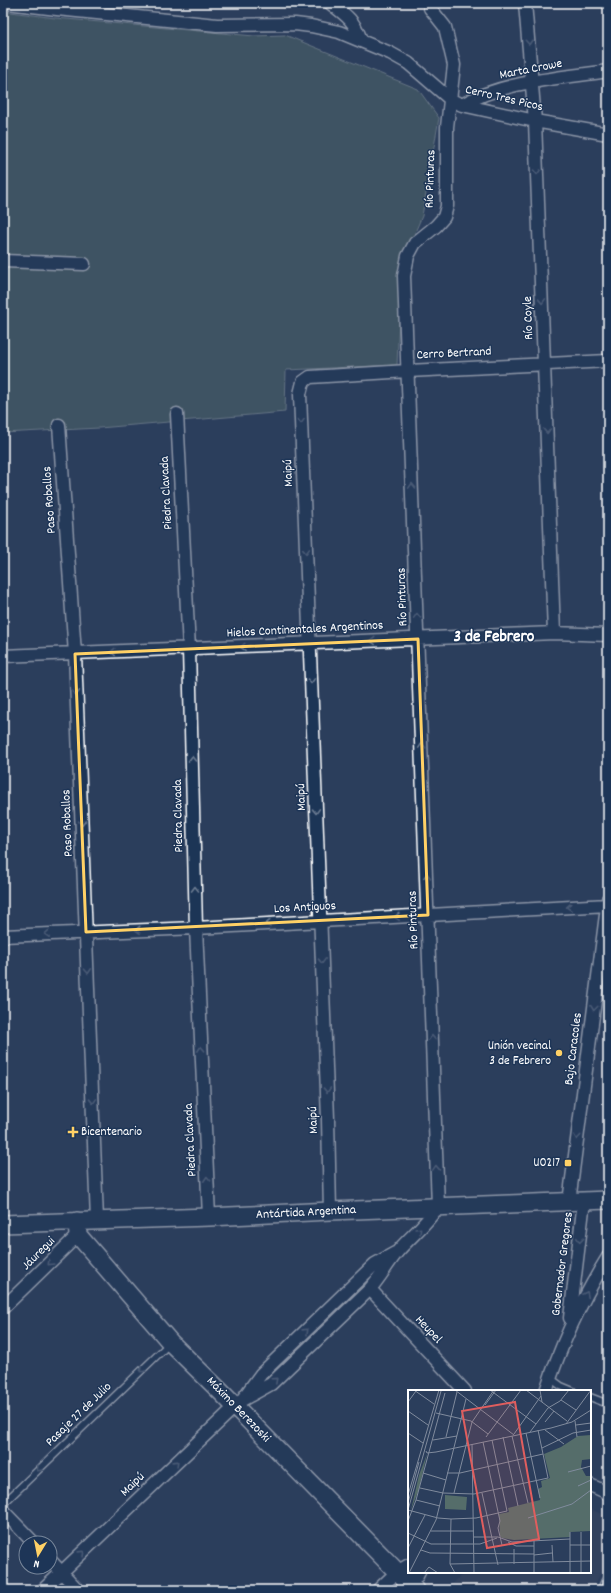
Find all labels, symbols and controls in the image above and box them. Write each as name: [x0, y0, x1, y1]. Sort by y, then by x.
one-way arrow: [524, 39, 533, 45]
street label: Marta Crowe: [498, 55, 564, 85]
street label: Cerro Tres Picos: [463, 81, 545, 117]
street label: Río Pinturas: [420, 149, 442, 209]
one-way arrow: [532, 169, 541, 175]
street label: Río Coyle: [519, 296, 539, 340]
one-way arrow: [538, 298, 546, 304]
street label: Cerro Bertrand: [416, 343, 492, 365]
one-way arrow: [297, 418, 305, 424]
one-way arrow: [543, 428, 551, 434]
street label: Piedra Clavada: [156, 455, 178, 530]
street label: Maipú: [279, 459, 299, 487]
street label: Paso Roballos: [38, 466, 62, 534]
one-way arrow: [408, 483, 417, 489]
one-way arrow: [302, 548, 310, 554]
street label: Río Pinturas: [392, 567, 414, 627]
one-way arrow: [413, 613, 421, 619]
street label: Hielos Continentales Argentinos: [226, 616, 384, 644]
district label: 3 de Febrero: [454, 626, 535, 650]
one-way arrow: [370, 636, 376, 645]
one-way arrow: [240, 642, 246, 651]
one-way arrow: [110, 648, 116, 656]
one-way arrow: [307, 678, 315, 684]
one-way arrow: [72, 690, 80, 696]
one-way arrow: [418, 743, 426, 749]
one-way arrow: [188, 756, 196, 762]
street label: Piedra Clavada: [169, 778, 189, 853]
street label: Maipú: [292, 783, 312, 811]
street label: Paso Roballos: [57, 789, 79, 857]
one-way arrow: [312, 808, 320, 814]
one-way arrow: [77, 820, 86, 826]
one-way arrow: [422, 873, 431, 879]
one-way arrow: [191, 886, 199, 892]
street label: Río Pinturas: [403, 890, 425, 950]
street label: Los Antiguos: [273, 897, 337, 919]
one-way arrow: [566, 903, 572, 912]
one-way arrow: [394, 912, 400, 921]
one-way arrow: [265, 920, 271, 929]
one-way arrow: [135, 926, 141, 934]
one-way arrow: [44, 929, 50, 938]
one-way arrow: [318, 958, 326, 964]
one-way arrow: [84, 968, 92, 974]
one-way arrow: [590, 1005, 599, 1011]
street label: Bajo Caracoles: [560, 1012, 588, 1086]
one-way arrow: [428, 1035, 436, 1041]
place label: Unión vecinal 3 de Febrero: [488, 1037, 551, 1071]
one-way arrow: [197, 1046, 206, 1052]
marker: Unión vecinal 3 de Febrero: [554, 1048, 564, 1058]
one-way arrow: [323, 1087, 331, 1093]
one-way arrow: [89, 1098, 97, 1104]
street label: Piedra Clavada: [180, 1102, 202, 1177]
street label: Maipú: [304, 1106, 324, 1134]
place label: Bicentenario: [81, 1123, 142, 1142]
marker: Bicentenario: [68, 1127, 78, 1137]
one-way arrow: [573, 1133, 582, 1140]
place label: U0217: [533, 1154, 560, 1173]
marker: U0217: [563, 1158, 573, 1168]
one-way arrow: [432, 1165, 441, 1171]
one-way arrow: [203, 1176, 211, 1182]
street label: Antártida Argentina: [255, 1201, 357, 1225]
street label: Gobernador Gregores: [547, 1211, 579, 1317]
one-way arrow: [414, 1227, 422, 1235]
street label: Jáuregui: [18, 1232, 61, 1275]
one-way arrow: [576, 1237, 585, 1243]
one-way arrow: [47, 1258, 55, 1266]
one-way arrow: [581, 1291, 589, 1299]
street label: Heupel: [410, 1312, 446, 1348]
one-way arrow: [301, 1328, 309, 1336]
one-way arrow: [140, 1365, 147, 1372]
street label: Máximo Berezoski: [202, 1373, 275, 1448]
one-way arrow: [270, 1377, 278, 1385]
street label: Pasaje 27 de Julio: [42, 1378, 117, 1452]
inset map: [408, 1390, 591, 1573]
one-way arrow: [171, 1461, 179, 1468]
one-way arrow: [36, 1465, 44, 1472]
street label: Maipú: [116, 1469, 150, 1501]
north arrow: [18, 1535, 58, 1575]
one-way arrow: [77, 1551, 85, 1558]
text: N: [32, 1554, 41, 1571]

